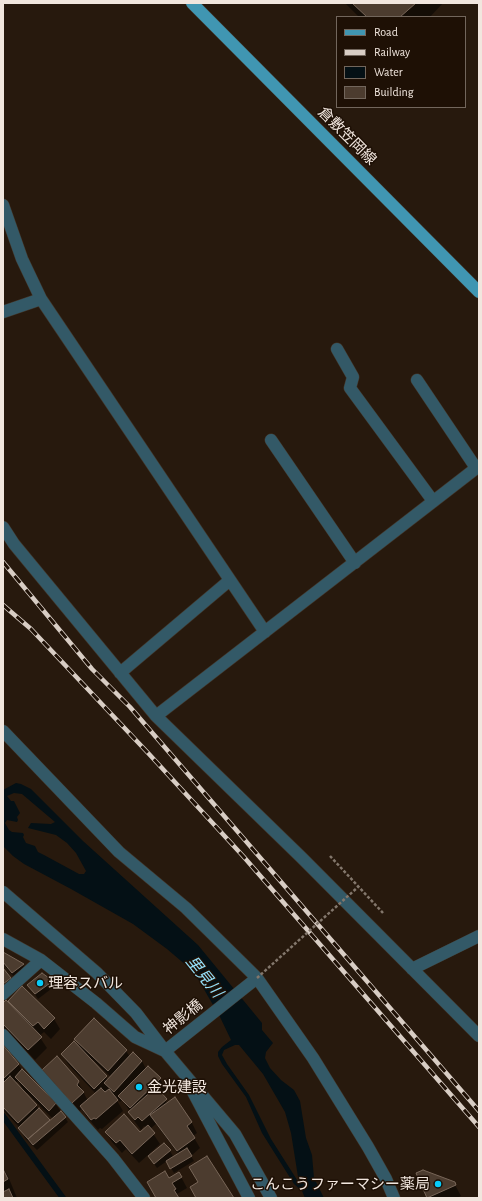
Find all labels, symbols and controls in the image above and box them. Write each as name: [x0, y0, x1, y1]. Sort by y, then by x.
legend: [336, 16, 466, 108]
text: Road: [374, 26, 398, 38]
text: Railway: [374, 46, 410, 58]
text: Water: [374, 66, 403, 78]
text: Building: [374, 86, 414, 98]
street label: 倉敷笠岡線: [314, 103, 380, 169]
water label: 里見川: [181, 952, 227, 1002]
place label: 理容スバル: [48, 974, 123, 992]
marker: 理容スバル: [35, 978, 45, 988]
street label: 神影橋: [160, 996, 206, 1038]
place label: 金光建設: [147, 1078, 207, 1096]
marker: 金光建設: [134, 1082, 144, 1092]
place label: こんこうファーマシー薬局: [250, 1175, 430, 1193]
marker: こんこうファーマシー薬局: [433, 1179, 443, 1189]

